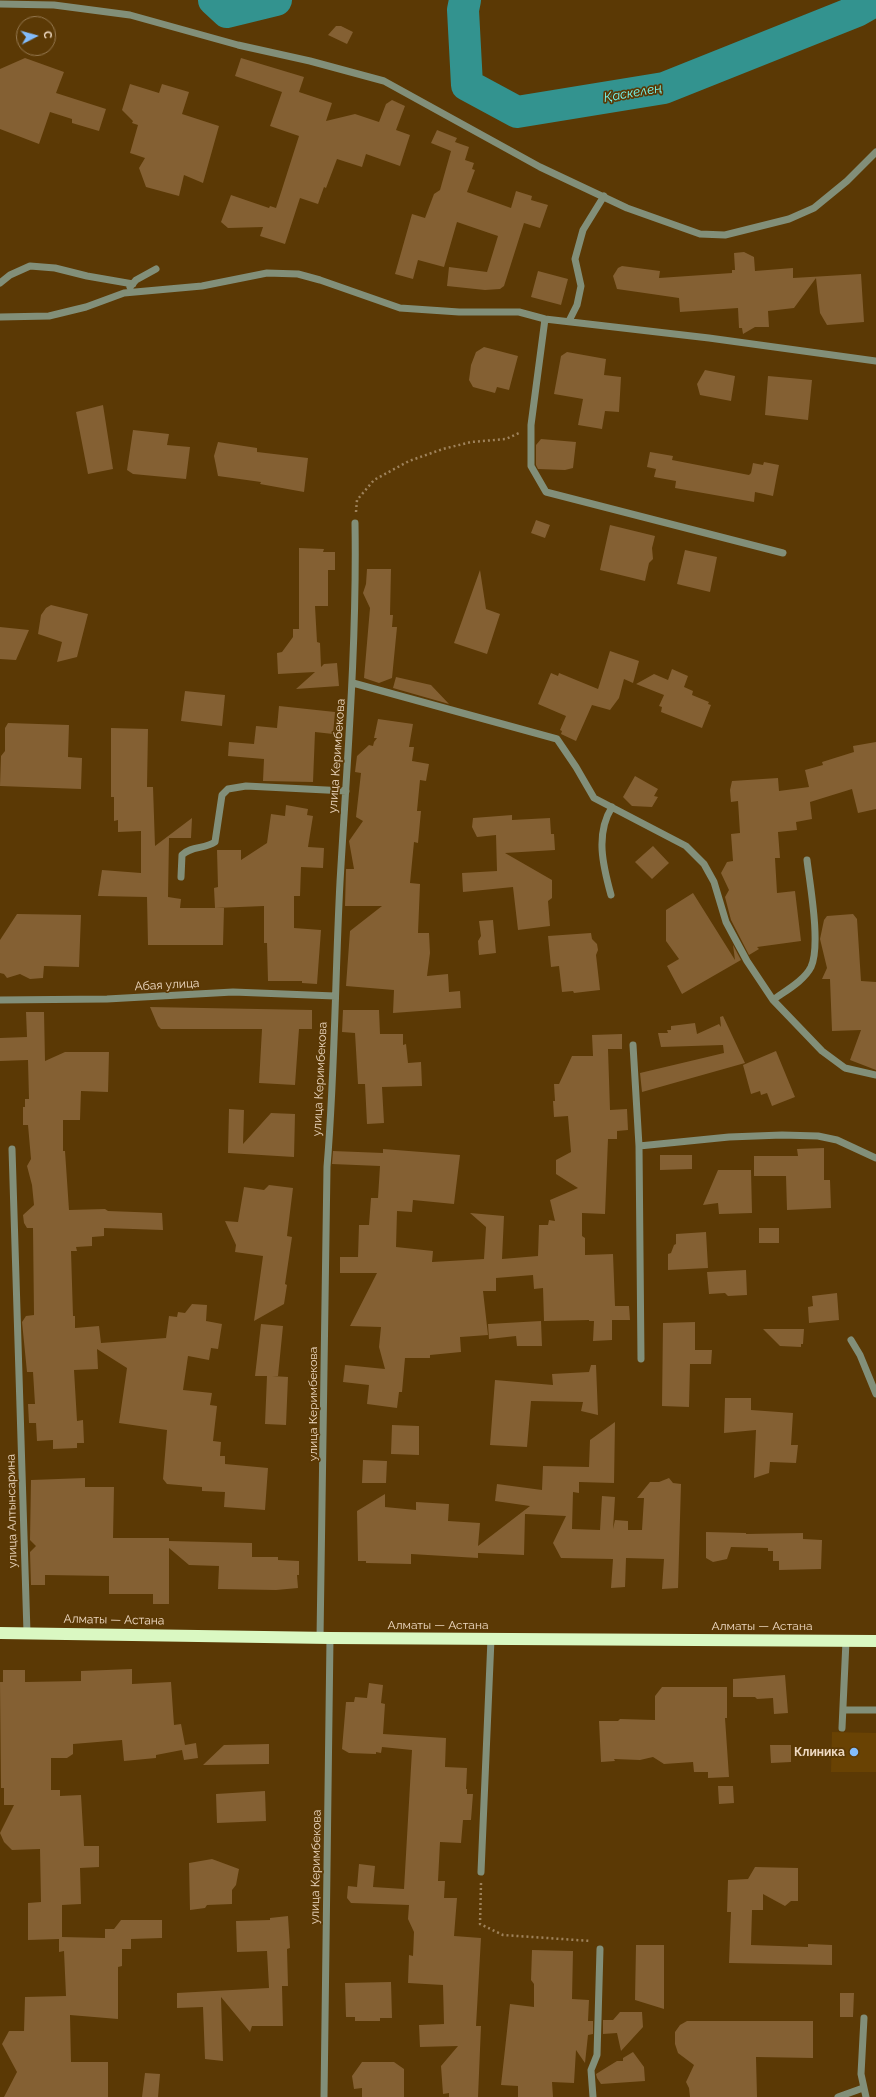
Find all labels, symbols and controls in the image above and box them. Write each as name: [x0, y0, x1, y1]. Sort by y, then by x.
north arrow: [16, 16, 56, 56]
text: С: [41, 30, 54, 39]
water label: Қаскелең: [603, 80, 663, 106]
street label: улица Керимбекова: [326, 698, 348, 814]
street label: Абая улица: [134, 976, 200, 994]
street label: улица Керимбекова: [310, 1021, 330, 1137]
street label: улица Керимбекова: [306, 1347, 320, 1461]
street label: улица Алтынсарина: [4, 1454, 20, 1568]
street label: Алматы — Астана: [63, 1612, 165, 1628]
street label: Алматы — Астана: [388, 1618, 488, 1632]
street label: Алматы — Астана: [712, 1619, 812, 1633]
place label: Клиника: [794, 1745, 845, 1759]
marker: Клиника: [848, 1746, 860, 1758]
street label: улица Керимбекова: [308, 1810, 324, 1924]

